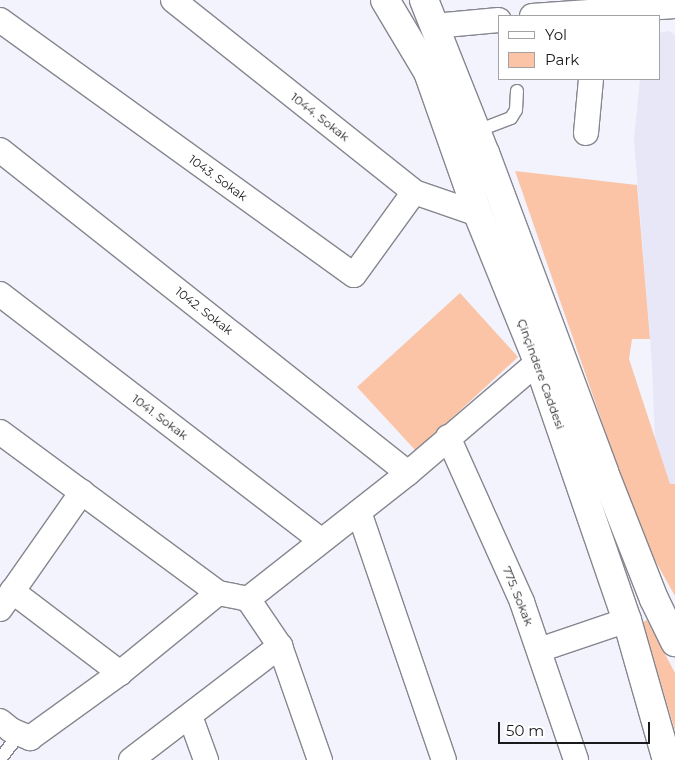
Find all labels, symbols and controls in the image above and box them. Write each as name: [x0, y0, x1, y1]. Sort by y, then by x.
legend: [498, 15, 660, 80]
text: Yol: [545, 25, 567, 44]
text: Park: [545, 50, 579, 69]
street label: 1044. Sokak: [288, 90, 352, 144]
street label: 1043. Sokak: [186, 152, 250, 204]
street label: 1042. Sokak: [172, 284, 236, 338]
street label: Çinçindere Caddesi: [514, 317, 568, 431]
street label: 1041. Sokak: [129, 391, 191, 443]
street label: 775. Sokak: [500, 564, 536, 628]
scale bar: [500, 712, 652, 744]
text: 50 m: [506, 721, 544, 740]

